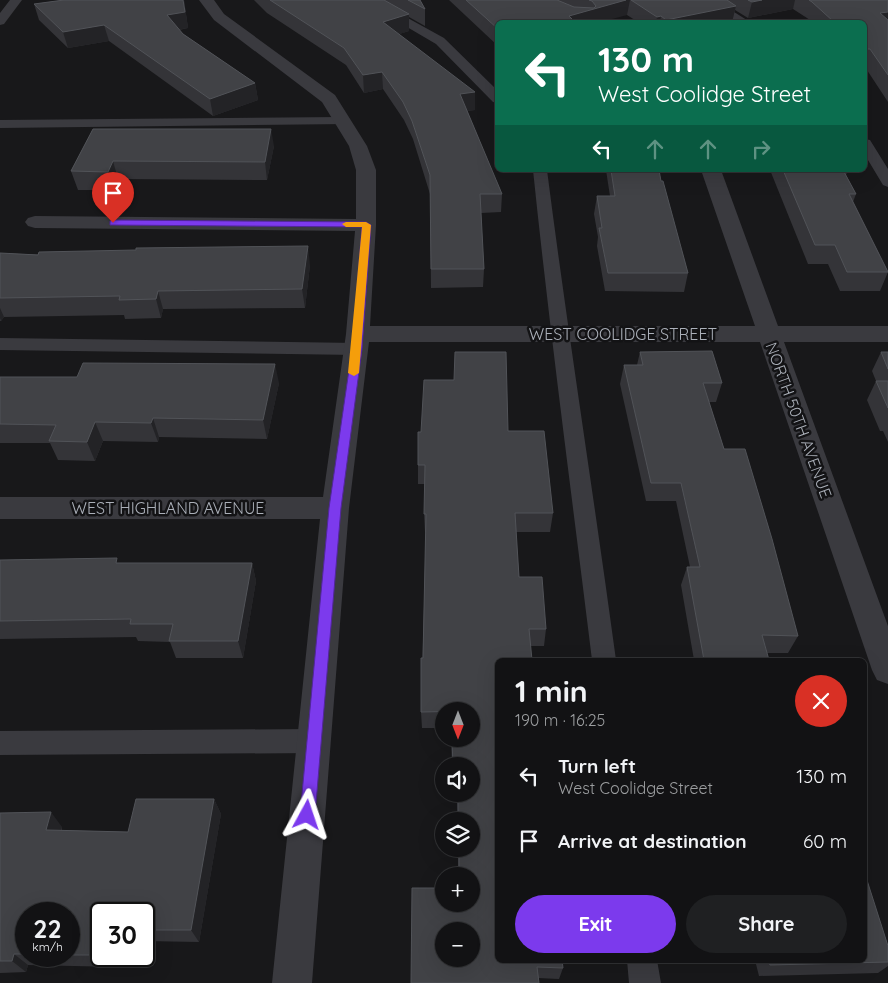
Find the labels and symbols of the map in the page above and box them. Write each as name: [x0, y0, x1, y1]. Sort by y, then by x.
pin: [92, 172, 134, 223]
street label: WEST COOLIDGE STREET: [529, 324, 718, 344]
street label: NORTH 50TH AVENUE: [762, 339, 836, 501]
street label: WEST HIGHLAND AVENUE: [72, 498, 264, 518]
north arrow: [435, 702, 480, 748]
position arrow: [280, 788, 332, 840]
speed limit sign: 30: [90, 902, 155, 967]

